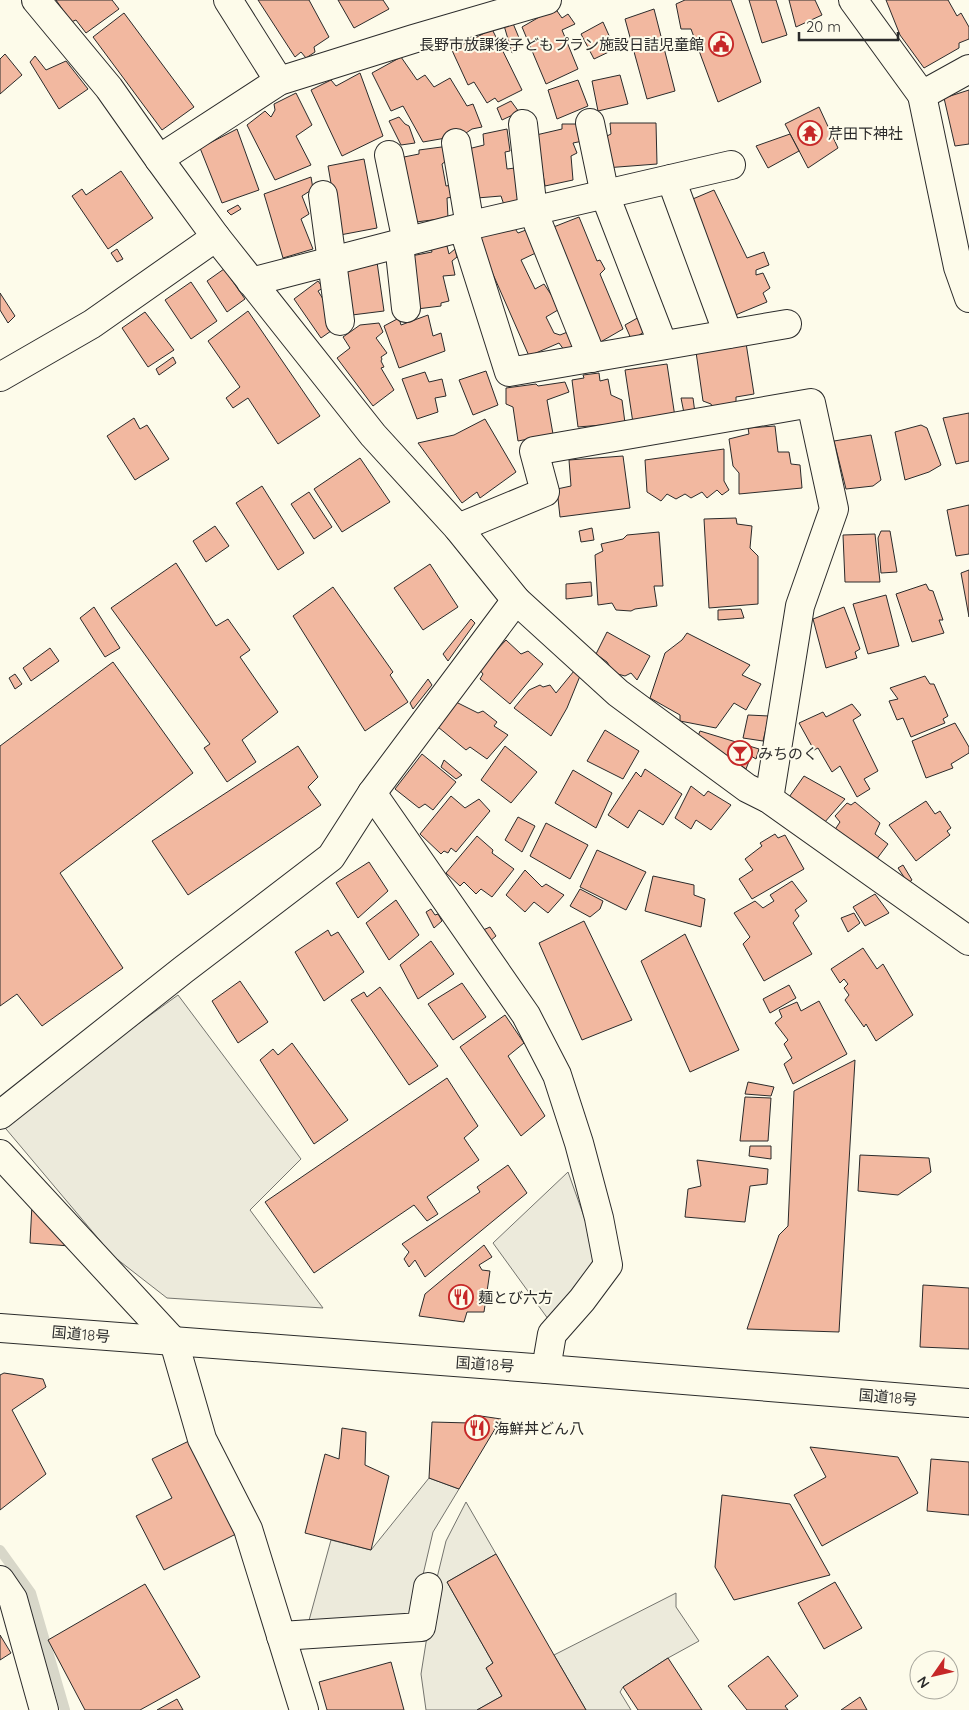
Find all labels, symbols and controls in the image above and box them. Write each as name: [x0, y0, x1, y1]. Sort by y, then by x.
scale bar: [799, 10, 898, 42]
text: 20 m: [806, 17, 841, 36]
public building icon: 長野市放課後子どもプラン施設日詰児童館: [708, 31, 734, 57]
place label: 長野市放課後子どもプラン施設日詰児童館: [419, 35, 704, 54]
temple icon: 芹田下神社: [797, 120, 823, 146]
place label: 芹田下神社: [828, 124, 903, 143]
bar icon: みちのく: [727, 740, 753, 766]
place label: みちのく: [758, 744, 818, 763]
restaurant icon: 麺とび六方: [448, 1284, 474, 1310]
place label: 麺とび六方: [478, 1288, 553, 1307]
street label: 国道18号: [51, 1322, 111, 1346]
street label: 国道18号: [455, 1352, 515, 1376]
street label: 国道18号: [858, 1385, 918, 1409]
restaurant icon: 海鮮丼どん八: [464, 1415, 490, 1441]
place label: 海鮮丼どん八: [494, 1419, 584, 1438]
north arrow: [909, 1650, 959, 1700]
text: N: [913, 1673, 934, 1692]

